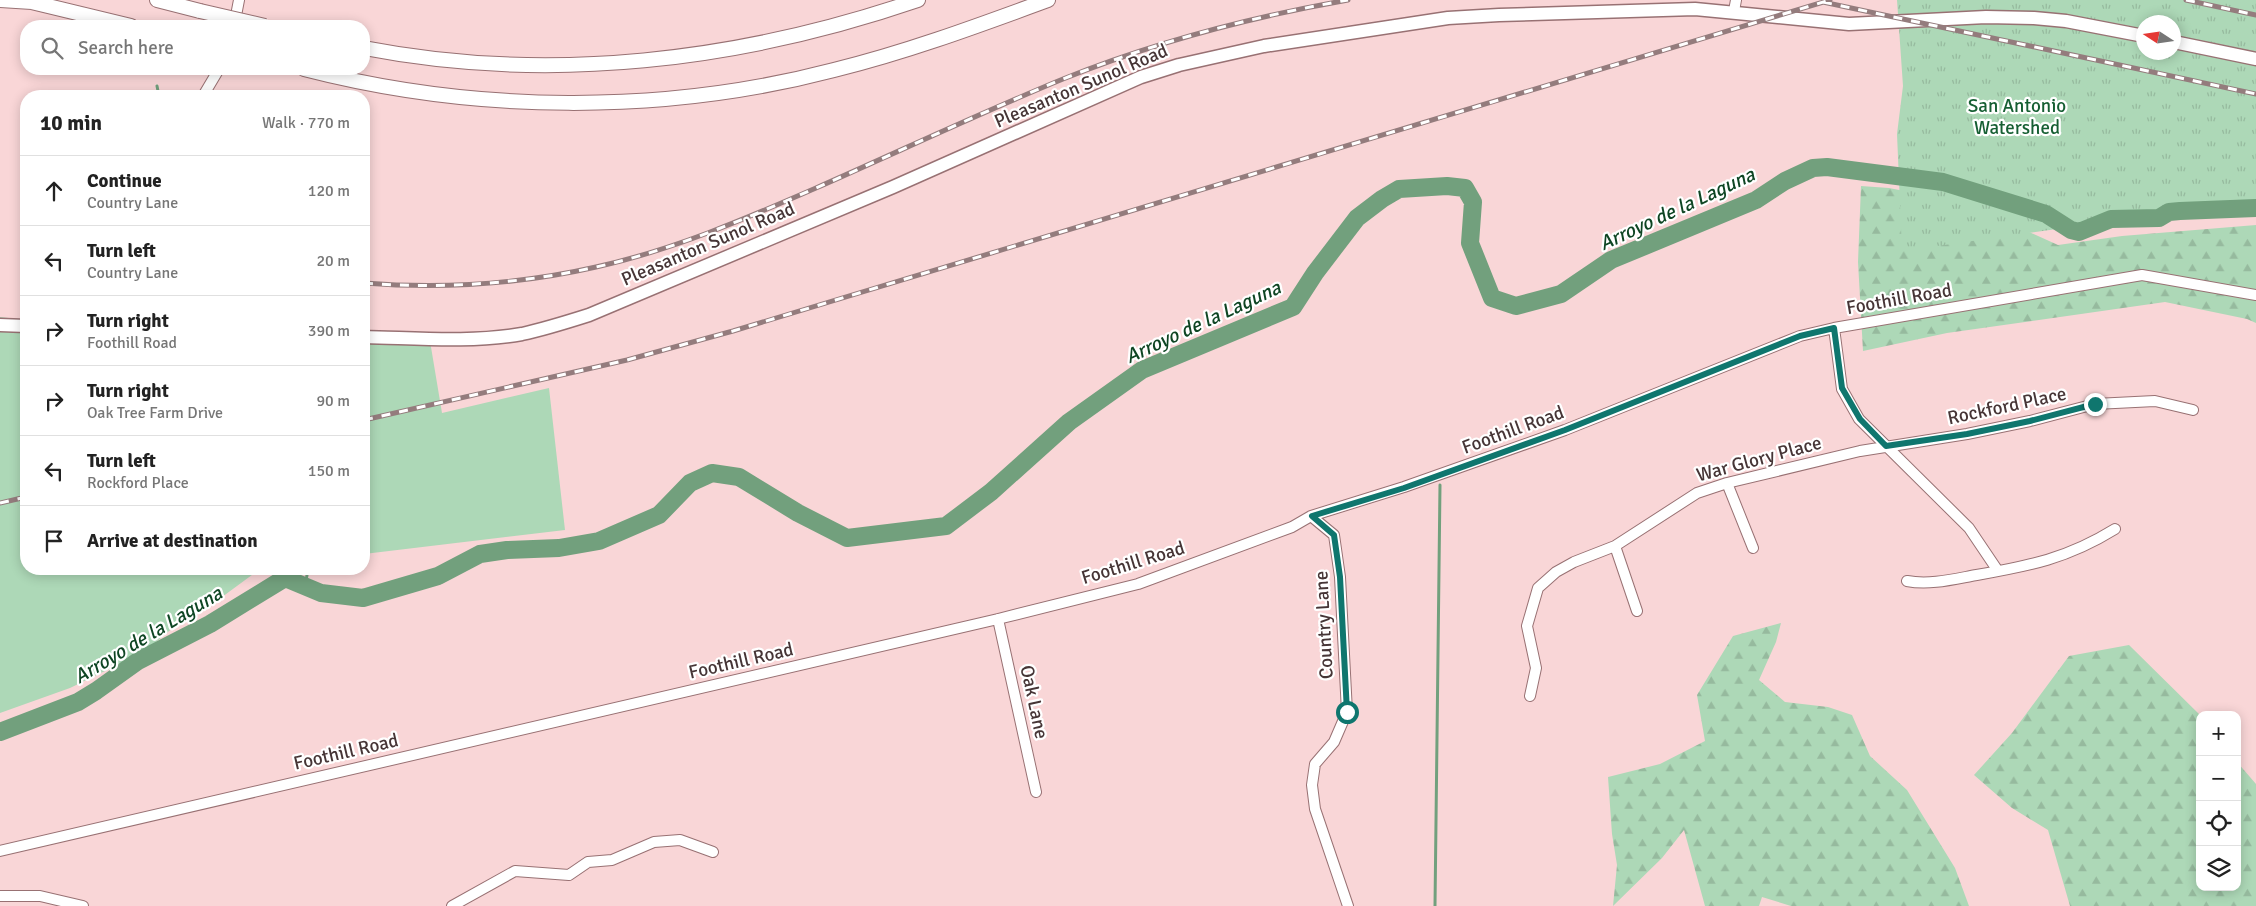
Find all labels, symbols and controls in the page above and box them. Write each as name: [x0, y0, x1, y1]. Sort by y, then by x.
north arrow: [2136, 15, 2181, 60]
search box: [20, 20, 370, 75]
icon: search: [38, 34, 66, 62]
text: Search here: [78, 36, 174, 60]
street label: Pleasanton Sunol Road: [991, 39, 1171, 133]
park label: San Antonio Watershed: [1968, 94, 2066, 140]
text: 10 min: [40, 110, 102, 136]
text: Walk · 770 m: [262, 113, 350, 133]
water label: Arroyo de la Laguna: [1595, 162, 1760, 256]
text: Continue: [87, 169, 162, 193]
icon: ahead: [40, 177, 68, 205]
text: 120 m: [308, 181, 350, 201]
text: Country Lane: [87, 193, 178, 213]
street label: Pleasanton Sunol Road: [618, 197, 798, 291]
text: Turn left: [87, 239, 156, 263]
icon: left: [40, 247, 68, 275]
text: 20 m: [316, 251, 350, 271]
text: Country Lane: [87, 263, 178, 283]
water label: Arroyo de la Laguna: [1121, 275, 1286, 369]
street label: Foothill Road: [1844, 278, 1954, 320]
text: Turn right: [87, 309, 169, 333]
icon: right: [40, 317, 68, 345]
text: 390 m: [308, 321, 350, 341]
text: Foothill Road: [87, 333, 177, 353]
text: Turn right: [87, 379, 169, 403]
street label: Rockford Place: [1945, 382, 2069, 430]
icon: right: [40, 387, 68, 415]
text: 90 m: [316, 391, 350, 411]
route end: [2084, 393, 2107, 416]
street label: Foothill Road: [1459, 400, 1567, 460]
text: Oak Tree Farm Drive: [87, 403, 223, 423]
street label: War Glory Place: [1694, 431, 1824, 487]
text: Turn left: [87, 449, 156, 473]
icon: left: [40, 457, 68, 485]
text: 150 m: [308, 461, 350, 481]
text: Rockford Place: [87, 473, 189, 493]
icon: arrive: [40, 527, 68, 555]
text: Arrive at destination: [87, 529, 258, 553]
street label: Foothill Road: [1078, 536, 1188, 590]
street label: Country Lane: [1309, 570, 1339, 680]
water label: Arroyo de la Laguna: [69, 580, 228, 689]
street label: Foothill Road: [686, 637, 796, 685]
street label: Oak Lane: [1014, 663, 1054, 741]
route start: [1336, 701, 1359, 724]
map controls: [2196, 711, 2241, 891]
button: +: [2196, 711, 2241, 756]
street label: Foothill Road: [291, 728, 401, 776]
button: −: [2196, 756, 2241, 801]
button: locate: [2196, 801, 2241, 846]
button: layers: [2196, 846, 2241, 891]

